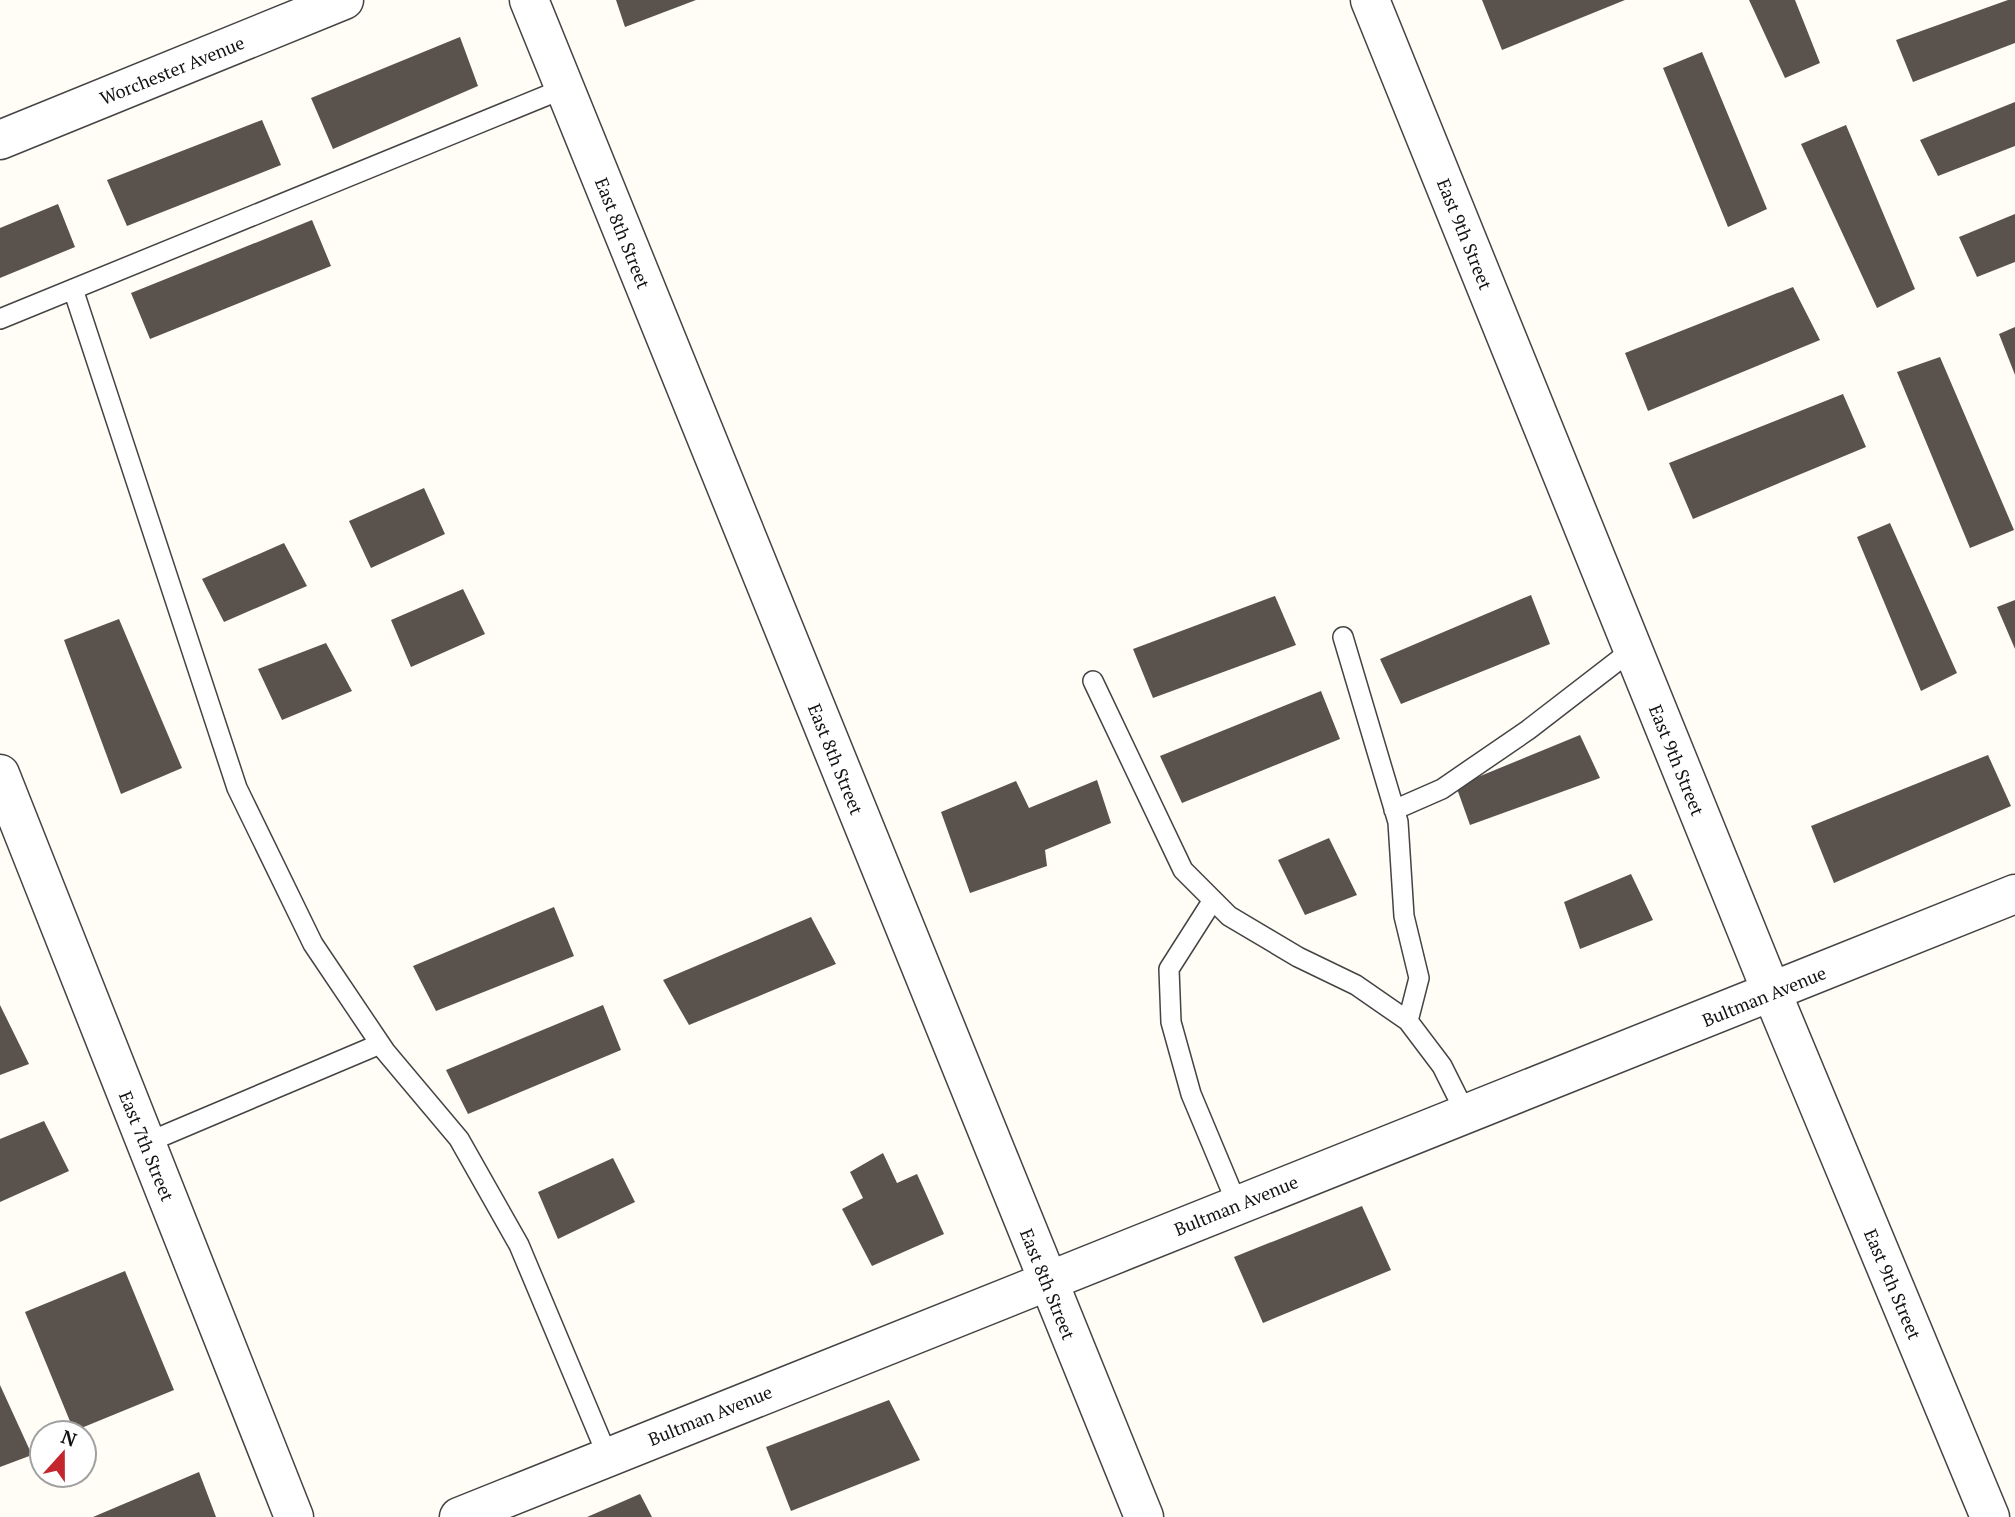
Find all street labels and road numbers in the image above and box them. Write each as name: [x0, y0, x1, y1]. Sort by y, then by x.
street label: Worchester Avenue: [96, 30, 248, 110]
street label: East 8th Street: [590, 174, 656, 292]
street label: East 9th Street: [1432, 175, 1498, 293]
street label: East 8th Street: [803, 700, 869, 818]
street label: East 9th Street: [1644, 701, 1710, 819]
street label: Bultman Avenue: [1698, 960, 1830, 1032]
street label: East 7th Street: [114, 1087, 180, 1205]
street label: Bultman Avenue: [1170, 1169, 1302, 1241]
street label: East 8th Street: [1015, 1225, 1081, 1343]
street label: East 9th Street: [1859, 1225, 1927, 1343]
street label: Bultman Avenue: [644, 1379, 776, 1451]

